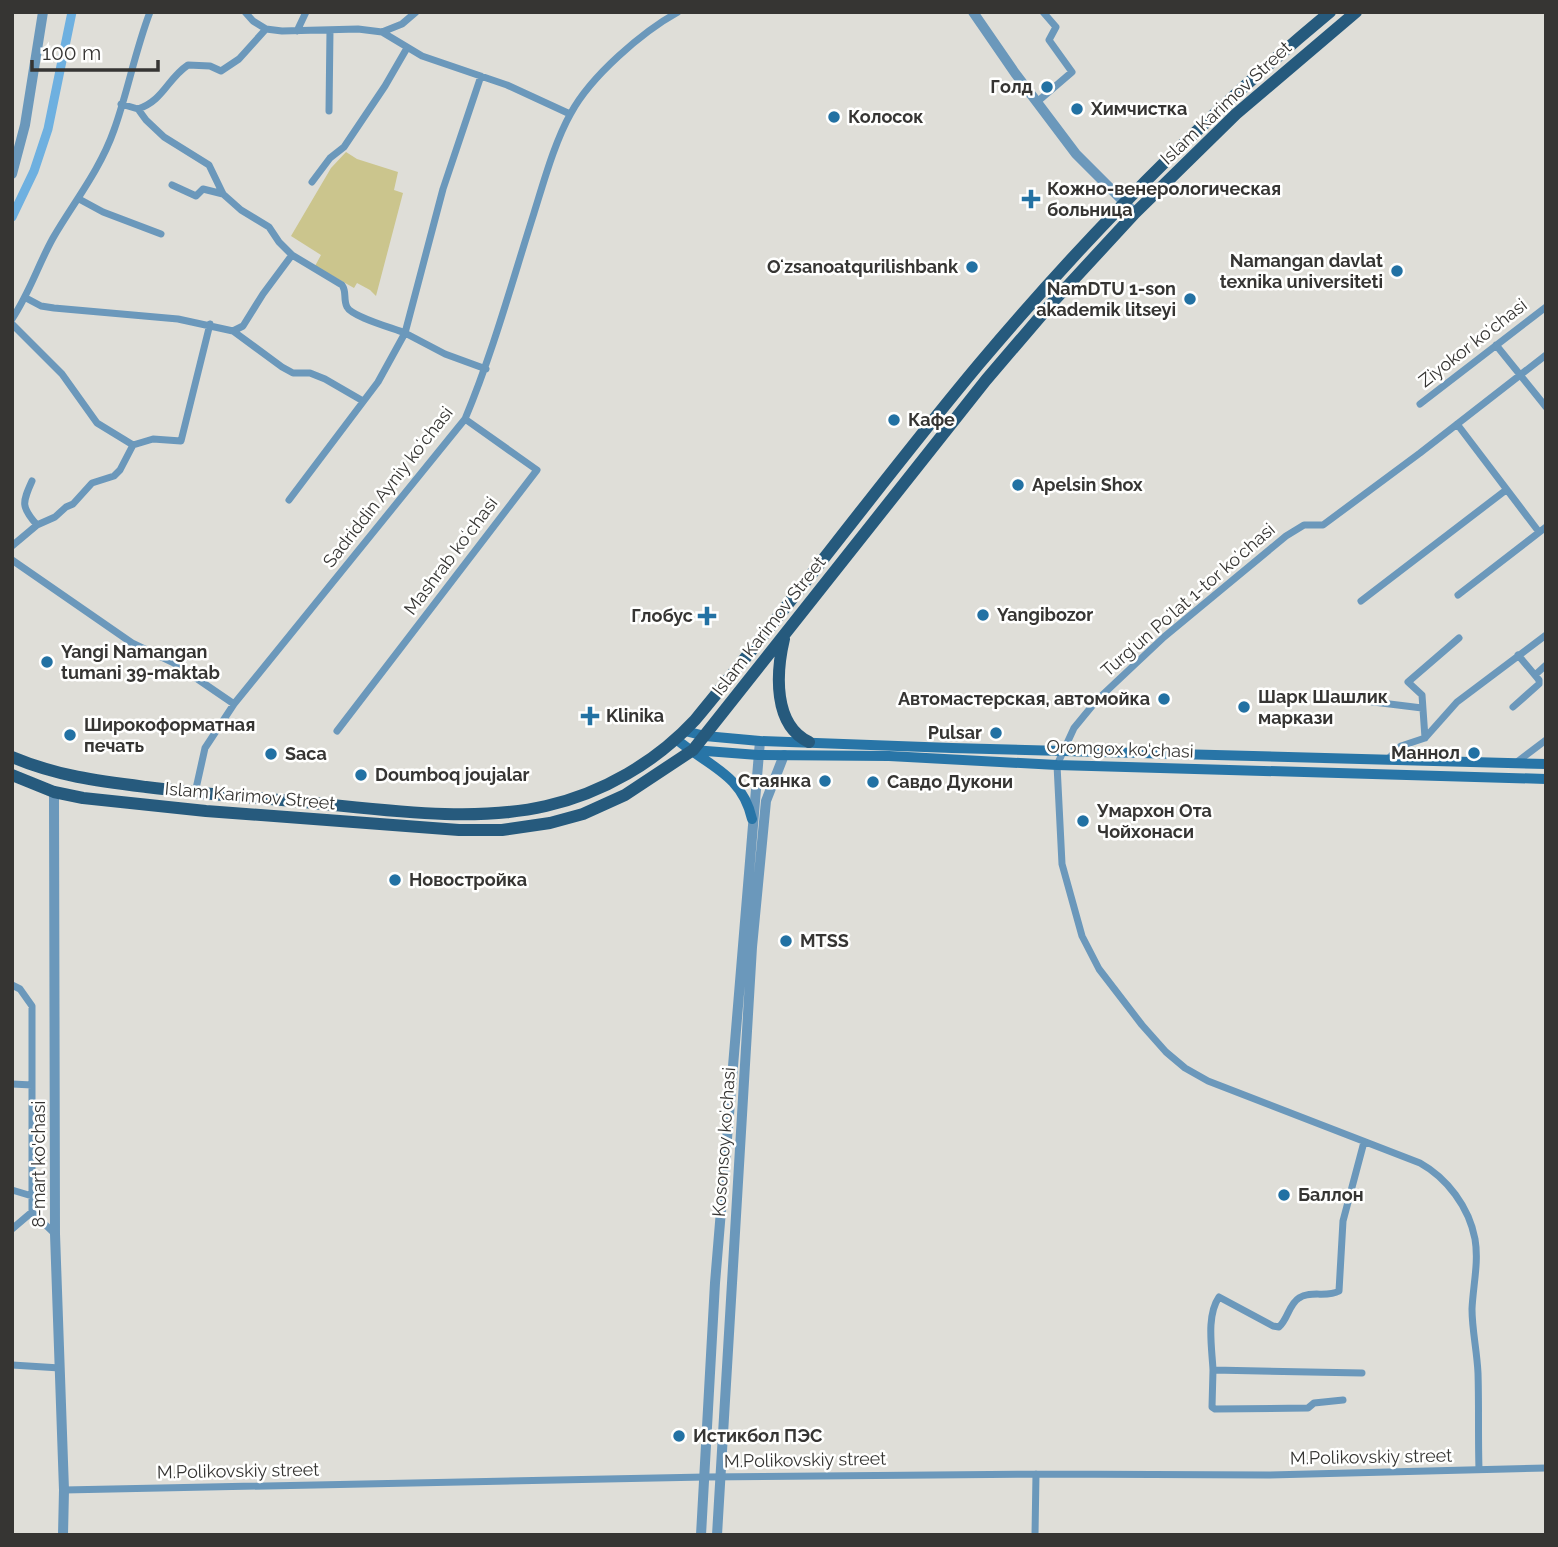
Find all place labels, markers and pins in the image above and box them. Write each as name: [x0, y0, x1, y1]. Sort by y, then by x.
place label: Голд: [990, 76, 1033, 97]
marker: Голд: [1039, 79, 1055, 95]
place label: Химчистка: [1090, 98, 1187, 119]
marker: Химчистка: [1069, 101, 1085, 117]
place label: Колосок: [848, 106, 924, 127]
marker: Колосок: [826, 109, 842, 125]
place label: Кожно-венерологическая больница: [1047, 178, 1281, 220]
marker: Кожно-венерологическая больница: [1021, 189, 1041, 209]
place label: Namangan davlat texnika universiteti: [1220, 250, 1383, 292]
place label: Oʻzsanoatqurilishbank: [767, 256, 959, 277]
marker: Oʻzsanoatqurilishbank: [964, 259, 980, 275]
marker: Namangan davlat texnika universiteti: [1389, 263, 1405, 279]
place label: NamDTU 1-son akademik litseyi: [1036, 278, 1176, 320]
marker: NamDTU 1-son akademik litseyi: [1182, 291, 1198, 307]
place label: Кафе: [908, 409, 955, 430]
marker: Кафе: [886, 412, 902, 428]
place label: Apelsin Shox: [1032, 474, 1143, 495]
marker: Apelsin Shox: [1010, 477, 1026, 493]
place label: Yangibozor: [997, 604, 1093, 625]
place label: Глобус: [631, 605, 693, 626]
marker: Yangibozor: [975, 607, 991, 623]
marker: Глобус: [699, 608, 715, 624]
place label: Yangi Namangan tumani 39-maktab: [61, 641, 220, 683]
marker: Yangi Namangan tumani 39-maktab: [39, 654, 55, 670]
place label: Шарк Шашлик маркази: [1258, 686, 1388, 728]
place label: Автомастерская, автомойка: [898, 688, 1150, 709]
marker: Автомастерская, автомойка: [1156, 691, 1172, 707]
marker: Шарк Шашлик маркази: [1236, 699, 1252, 715]
place label: Klinika: [606, 705, 664, 726]
marker: Klinika: [580, 706, 600, 726]
place label: Широкоформатная печать: [84, 714, 255, 756]
place label: Pulsar: [928, 722, 982, 743]
marker: Pulsar: [988, 725, 1004, 741]
marker: Широкоформатная печать: [62, 727, 78, 743]
place label: Маннол: [1391, 742, 1460, 763]
place label: Saca: [285, 743, 327, 764]
marker: Маннол: [1466, 745, 1482, 761]
marker: Saca: [263, 746, 279, 762]
place label: Doumboq joujalar: [375, 764, 530, 785]
marker: Doumboq joujalar: [353, 767, 369, 783]
place label: Стаянка: [738, 770, 811, 791]
place label: Савдо Дукони: [887, 771, 1013, 792]
marker: Стаянка: [817, 773, 833, 789]
marker: Савдо Дукони: [865, 774, 881, 790]
place label: Умархон Ота Чойхонаси: [1096, 800, 1212, 842]
marker: Умархон Ота Чойхонаси: [1075, 813, 1091, 829]
place label: Новостройка: [409, 869, 527, 890]
marker: Новостройка: [387, 872, 403, 888]
place label: MTSS: [800, 930, 849, 951]
marker: MTSS: [778, 933, 794, 949]
place label: Баллон: [1298, 1184, 1364, 1205]
marker: Баллон: [1276, 1187, 1292, 1203]
place label: Истикбол ПЭС: [693, 1425, 822, 1446]
marker: Истикбол ПЭС: [671, 1428, 687, 1444]

